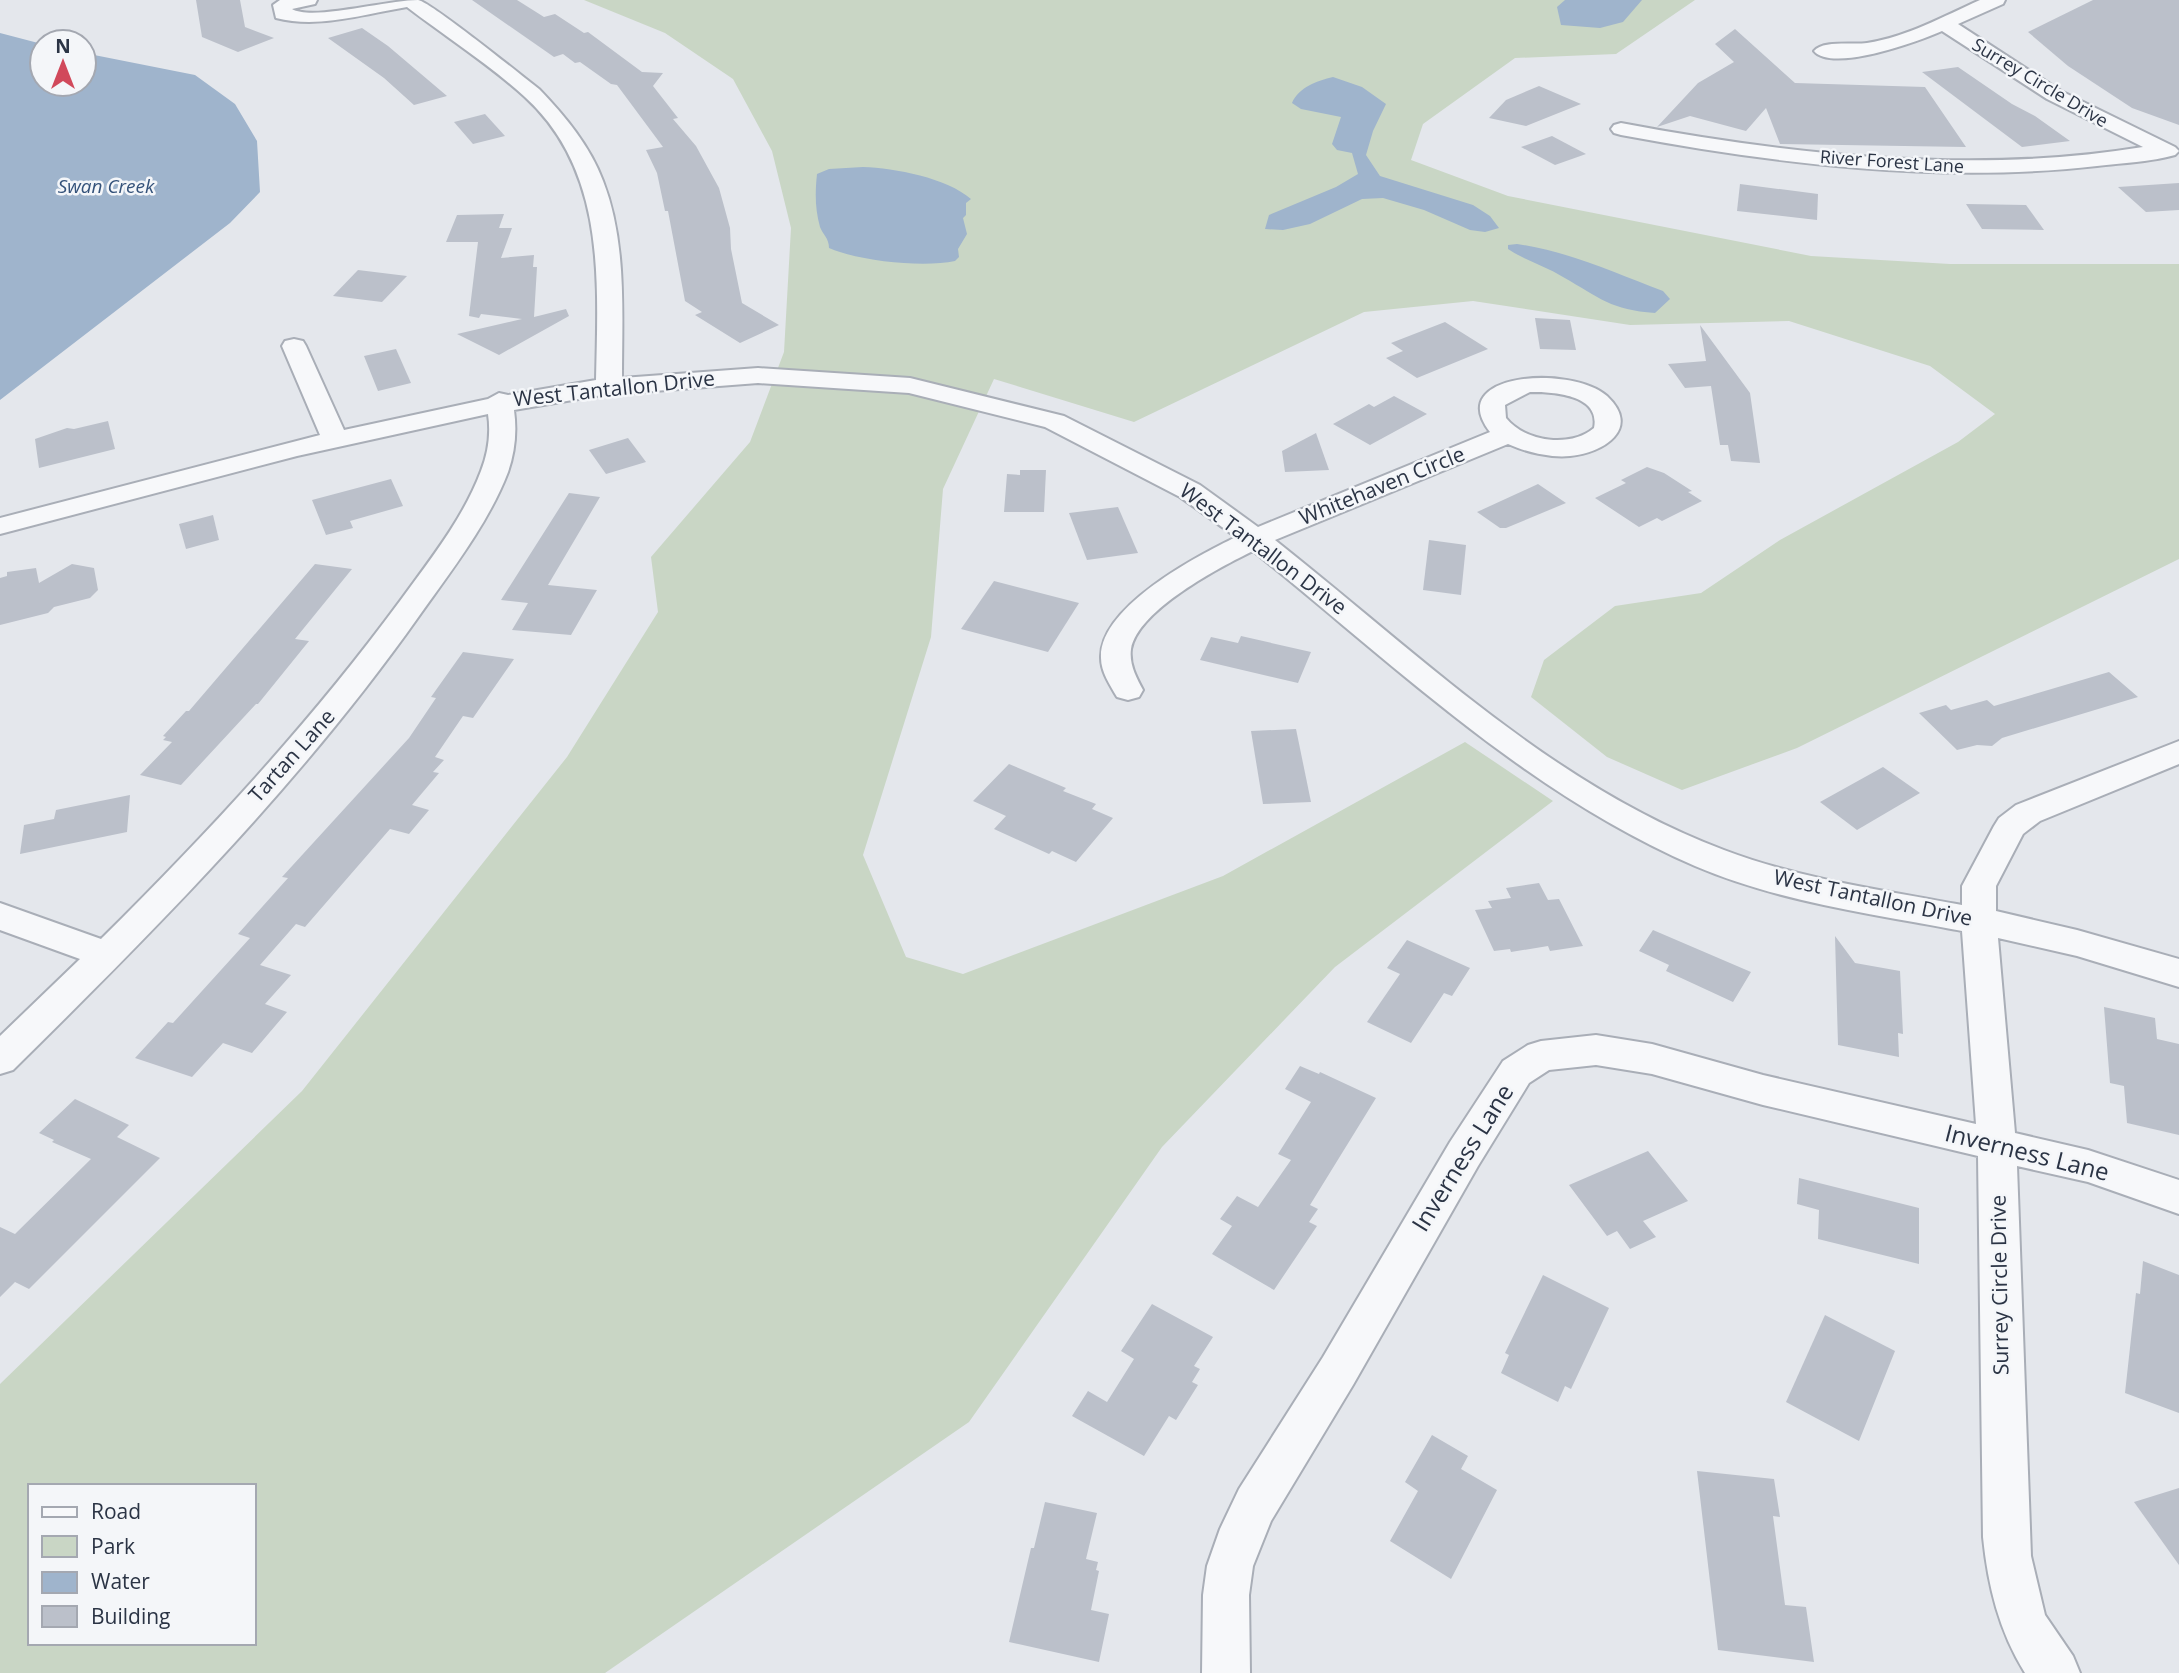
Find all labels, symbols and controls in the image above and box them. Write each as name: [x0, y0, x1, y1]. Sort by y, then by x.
north arrow: [28, 28, 98, 98]
street label: Surrey Circle Drive: [1968, 32, 2113, 132]
text: N: [55, 33, 71, 59]
street label: River Forest Lane: [1819, 144, 1965, 178]
water label: Swan Creek: [58, 173, 155, 199]
street label: West Tantallon Drive: [512, 364, 716, 413]
street label: Whitehaven Circle: [1295, 439, 1469, 531]
street label: West Tantallon Drive: [1174, 476, 1353, 620]
street label: Tartan Lane: [242, 703, 341, 808]
street label: West Tantallon Drive: [1771, 862, 1975, 932]
street label: Inverness Lane: [1403, 1077, 1520, 1237]
street label: Inverness Lane: [1942, 1115, 2113, 1188]
street label: Surrey Circle Drive: [1983, 1195, 2015, 1375]
legend: [28, 1484, 256, 1645]
text: Road: [91, 1497, 141, 1525]
text: Park: [91, 1532, 135, 1560]
text: Water: [91, 1567, 150, 1595]
text: Building: [91, 1602, 170, 1630]

